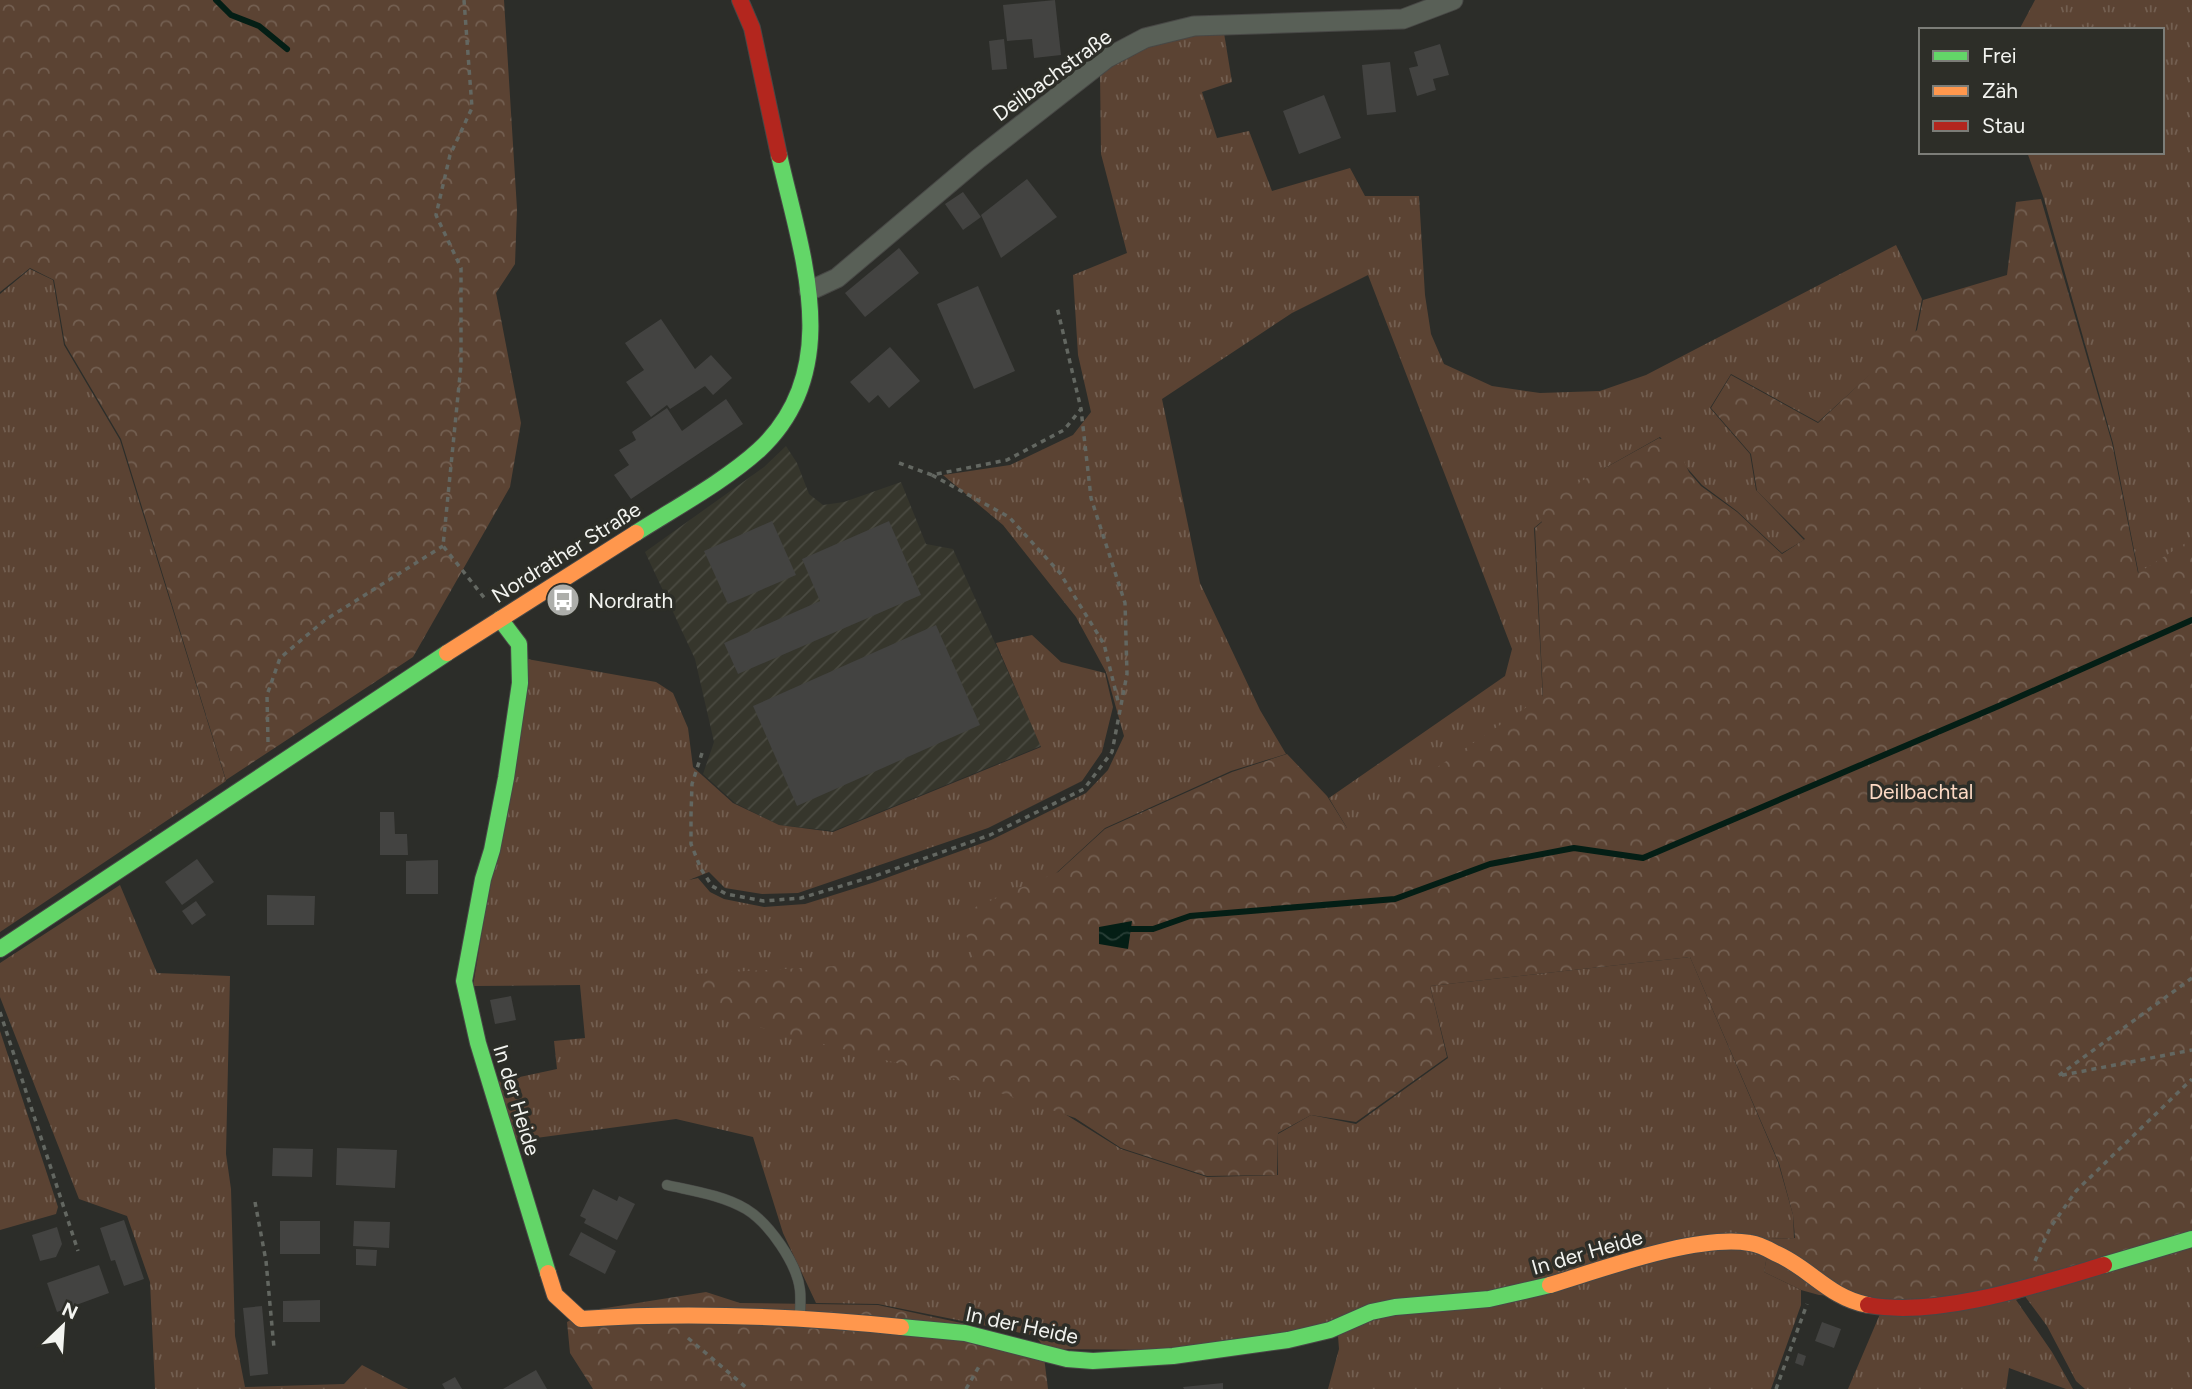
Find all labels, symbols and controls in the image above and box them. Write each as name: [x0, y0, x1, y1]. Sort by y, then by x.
street label: Deilbachstraße: [988, 24, 1116, 126]
legend: [1919, 28, 2164, 154]
text: Frei: [1982, 43, 2017, 68]
text: Zäh: [1982, 78, 2018, 103]
text: Stau: [1982, 113, 2025, 138]
street label: Nordrather Straße: [487, 496, 645, 608]
bus stop icon: Nordrath: [544, 581, 582, 619]
place label: Nordrath: [588, 587, 673, 613]
park label: Deilbachtal: [1869, 779, 1973, 804]
street label: In der Heide: [488, 1042, 546, 1158]
street label: In der Heide: [1528, 1224, 1646, 1280]
north arrow: [28, 1291, 98, 1361]
text: N: [58, 1298, 81, 1325]
street label: In der Heide: [963, 1301, 1081, 1349]

